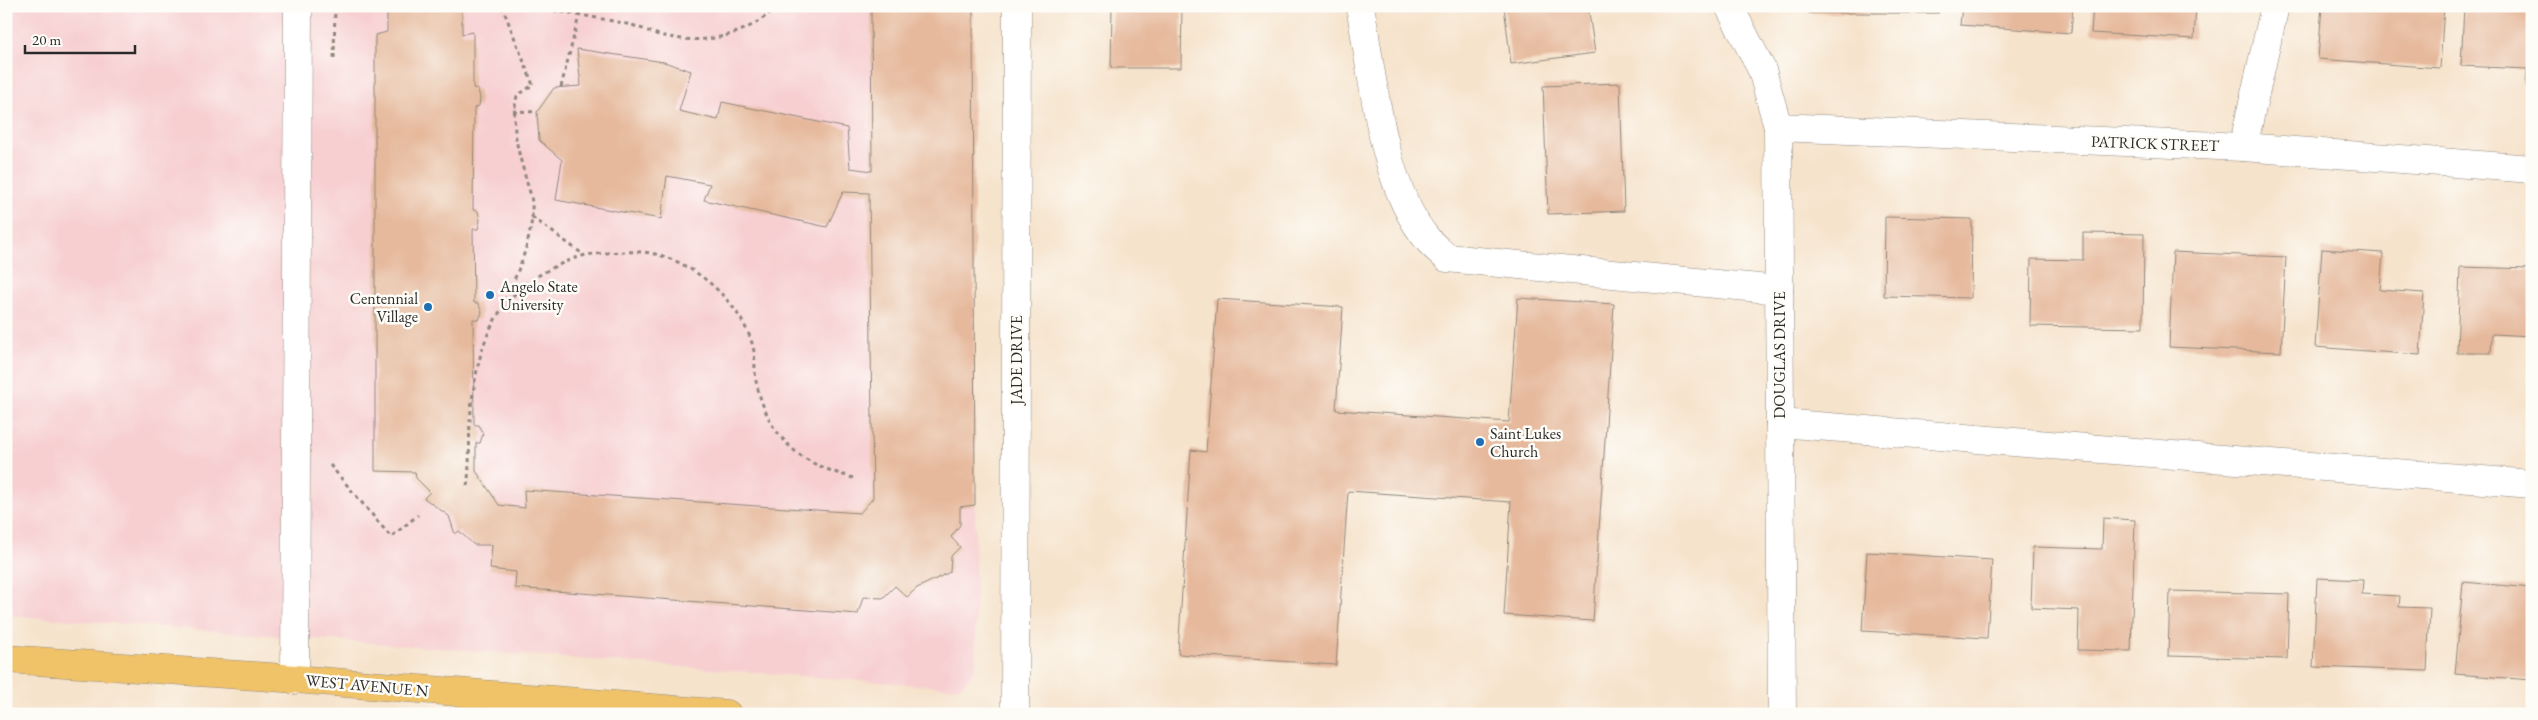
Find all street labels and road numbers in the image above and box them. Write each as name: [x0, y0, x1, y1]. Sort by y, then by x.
street label: PATRICK STREET: [2090, 131, 2220, 156]
street label: DOUGLAS DRIVE: [1769, 291, 1790, 419]
street label: JADE DRIVE: [1006, 315, 1027, 407]
street label: WEST AVENUE N: [305, 670, 429, 701]

